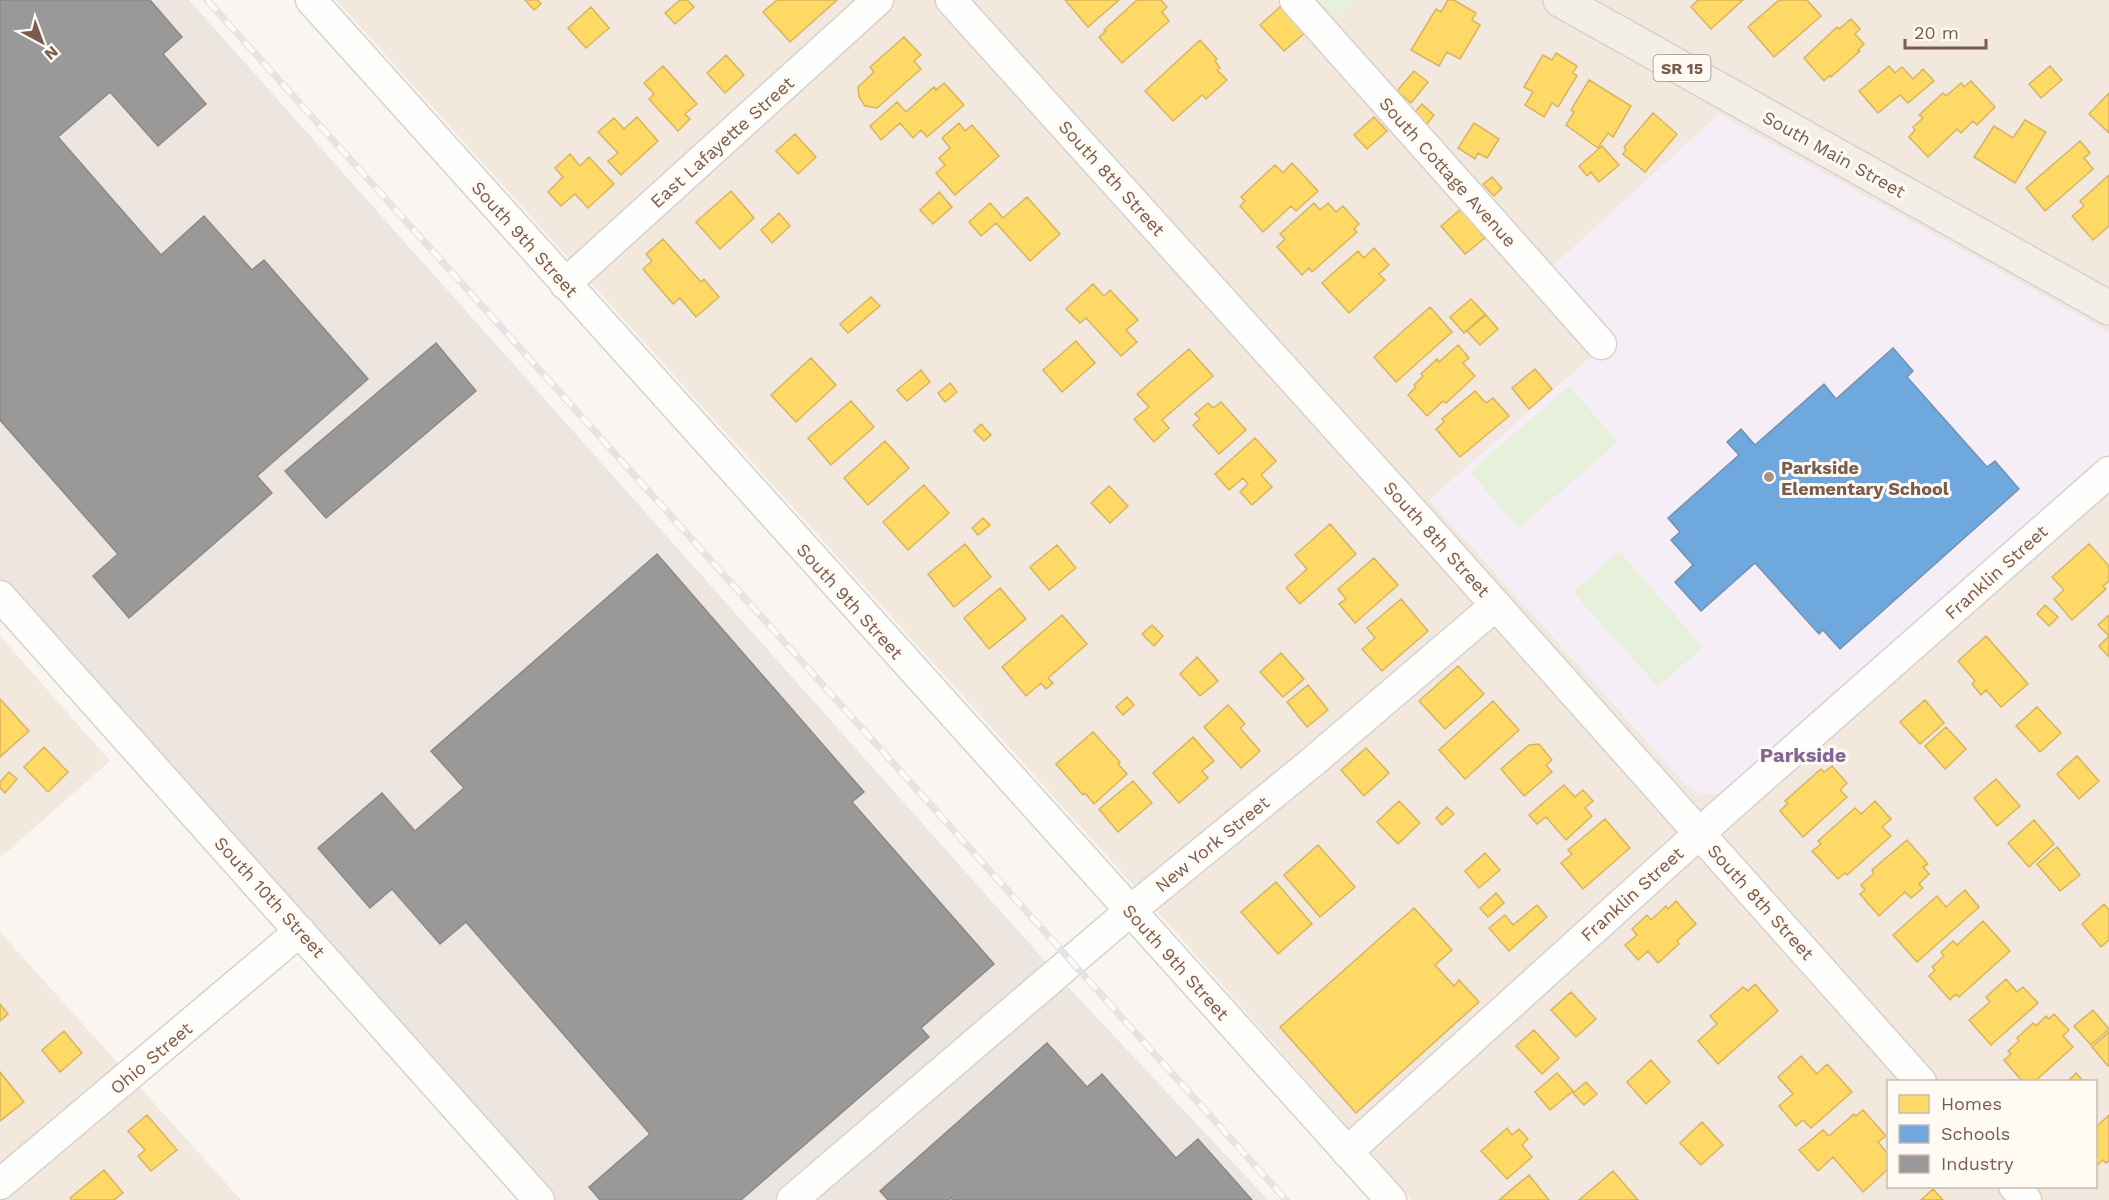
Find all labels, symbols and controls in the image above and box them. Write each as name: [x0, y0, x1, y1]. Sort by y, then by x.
north arrow: [12, 12, 72, 72]
scale bar: [1905, 12, 1986, 50]
text: 20 m: [1914, 22, 1959, 43]
text: N: [41, 42, 62, 64]
road number: SR 15: [1654, 55, 1710, 81]
street label: East Lafayette Street: [646, 72, 798, 212]
street label: South Cottage Avenue: [1375, 93, 1521, 251]
street label: South Main Street: [1759, 106, 1909, 202]
street label: South 8th Street: [1055, 116, 1170, 240]
street label: South 9th Street: [468, 177, 583, 301]
place label: Parkside Elementary School: [1781, 457, 1949, 499]
marker: Parkside Elementary School: [1762, 470, 1776, 484]
street label: South 8th Street: [1380, 477, 1495, 601]
street label: Franklin Street: [1940, 520, 2052, 624]
street label: South 9th Street: [793, 539, 908, 663]
district label: Parkside: [1760, 743, 1846, 767]
street label: New York Street: [1151, 791, 1274, 896]
street label: South 10th Street: [210, 832, 330, 962]
street label: South 8th Street: [1704, 840, 1819, 964]
street label: Franklin Street: [1576, 842, 1688, 946]
street label: South 9th Street: [1119, 900, 1234, 1024]
street label: Ohio Street: [106, 1017, 197, 1098]
legend: [1887, 1080, 2097, 1188]
text: Homes: [1941, 1093, 2002, 1114]
text: Schools: [1941, 1123, 2010, 1144]
text: Industry: [1941, 1153, 2014, 1174]

